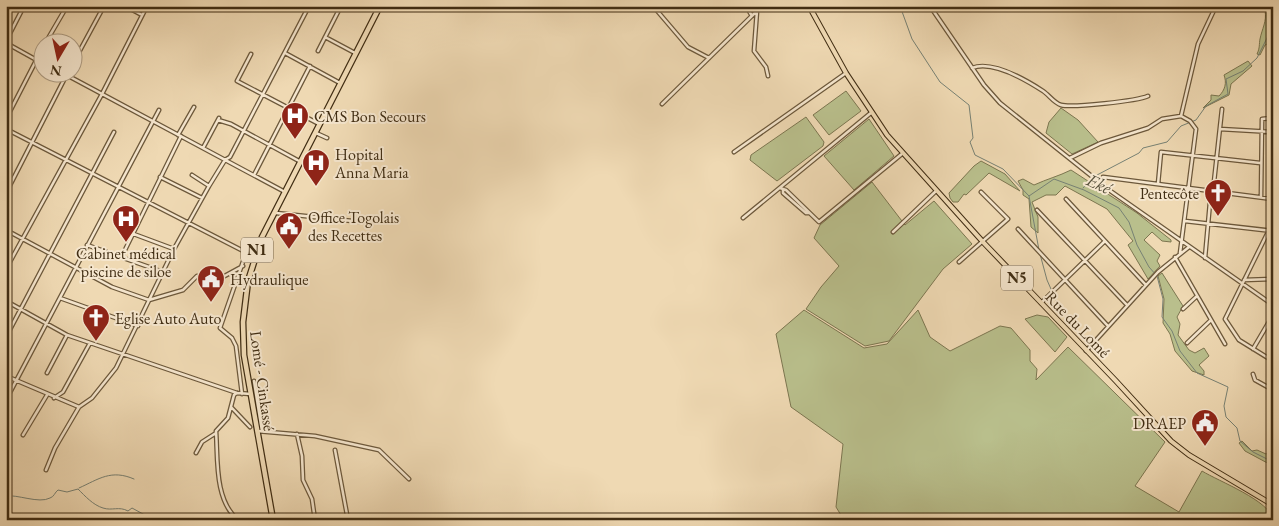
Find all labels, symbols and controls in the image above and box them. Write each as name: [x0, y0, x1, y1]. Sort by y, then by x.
north arrow: [32, 32, 82, 82]
text: N: [48, 61, 63, 81]
hospital icon: CMS Bon Secours: [280, 101, 310, 140]
place label: CMS Bon Secours: [314, 106, 426, 127]
place label: Hopital Anna Maria: [334, 144, 409, 183]
hospital icon: Hopital Anna Maria: [301, 148, 331, 187]
water label: Eké: [1082, 167, 1117, 200]
church icon: Pentecôte: [1203, 178, 1233, 217]
place label: Pentecôte: [1140, 183, 1199, 204]
hospital icon: Cabinet médical piscine de siloe: [111, 204, 141, 243]
place label: Office Togolais des Recettes: [308, 207, 399, 246]
public building icon: Office Togolais des Recettes: [274, 211, 304, 250]
road number: N1: [241, 238, 273, 262]
place label: Cabinet médical piscine de siloe: [76, 243, 176, 282]
public building icon: Hydraulique: [196, 264, 226, 303]
road number: N5: [1001, 266, 1033, 290]
place label: Hydraulique: [230, 269, 309, 290]
street label: Rue du Lomé: [1041, 286, 1115, 362]
church icon: Eglise Auto Auto: [81, 303, 111, 342]
place label: Eglise Auto Auto: [115, 308, 222, 329]
street label: Lomé - Cinkassé: [245, 330, 280, 433]
public building icon: DRAEP: [1190, 408, 1220, 447]
place label: DRAEP: [1133, 413, 1186, 434]

